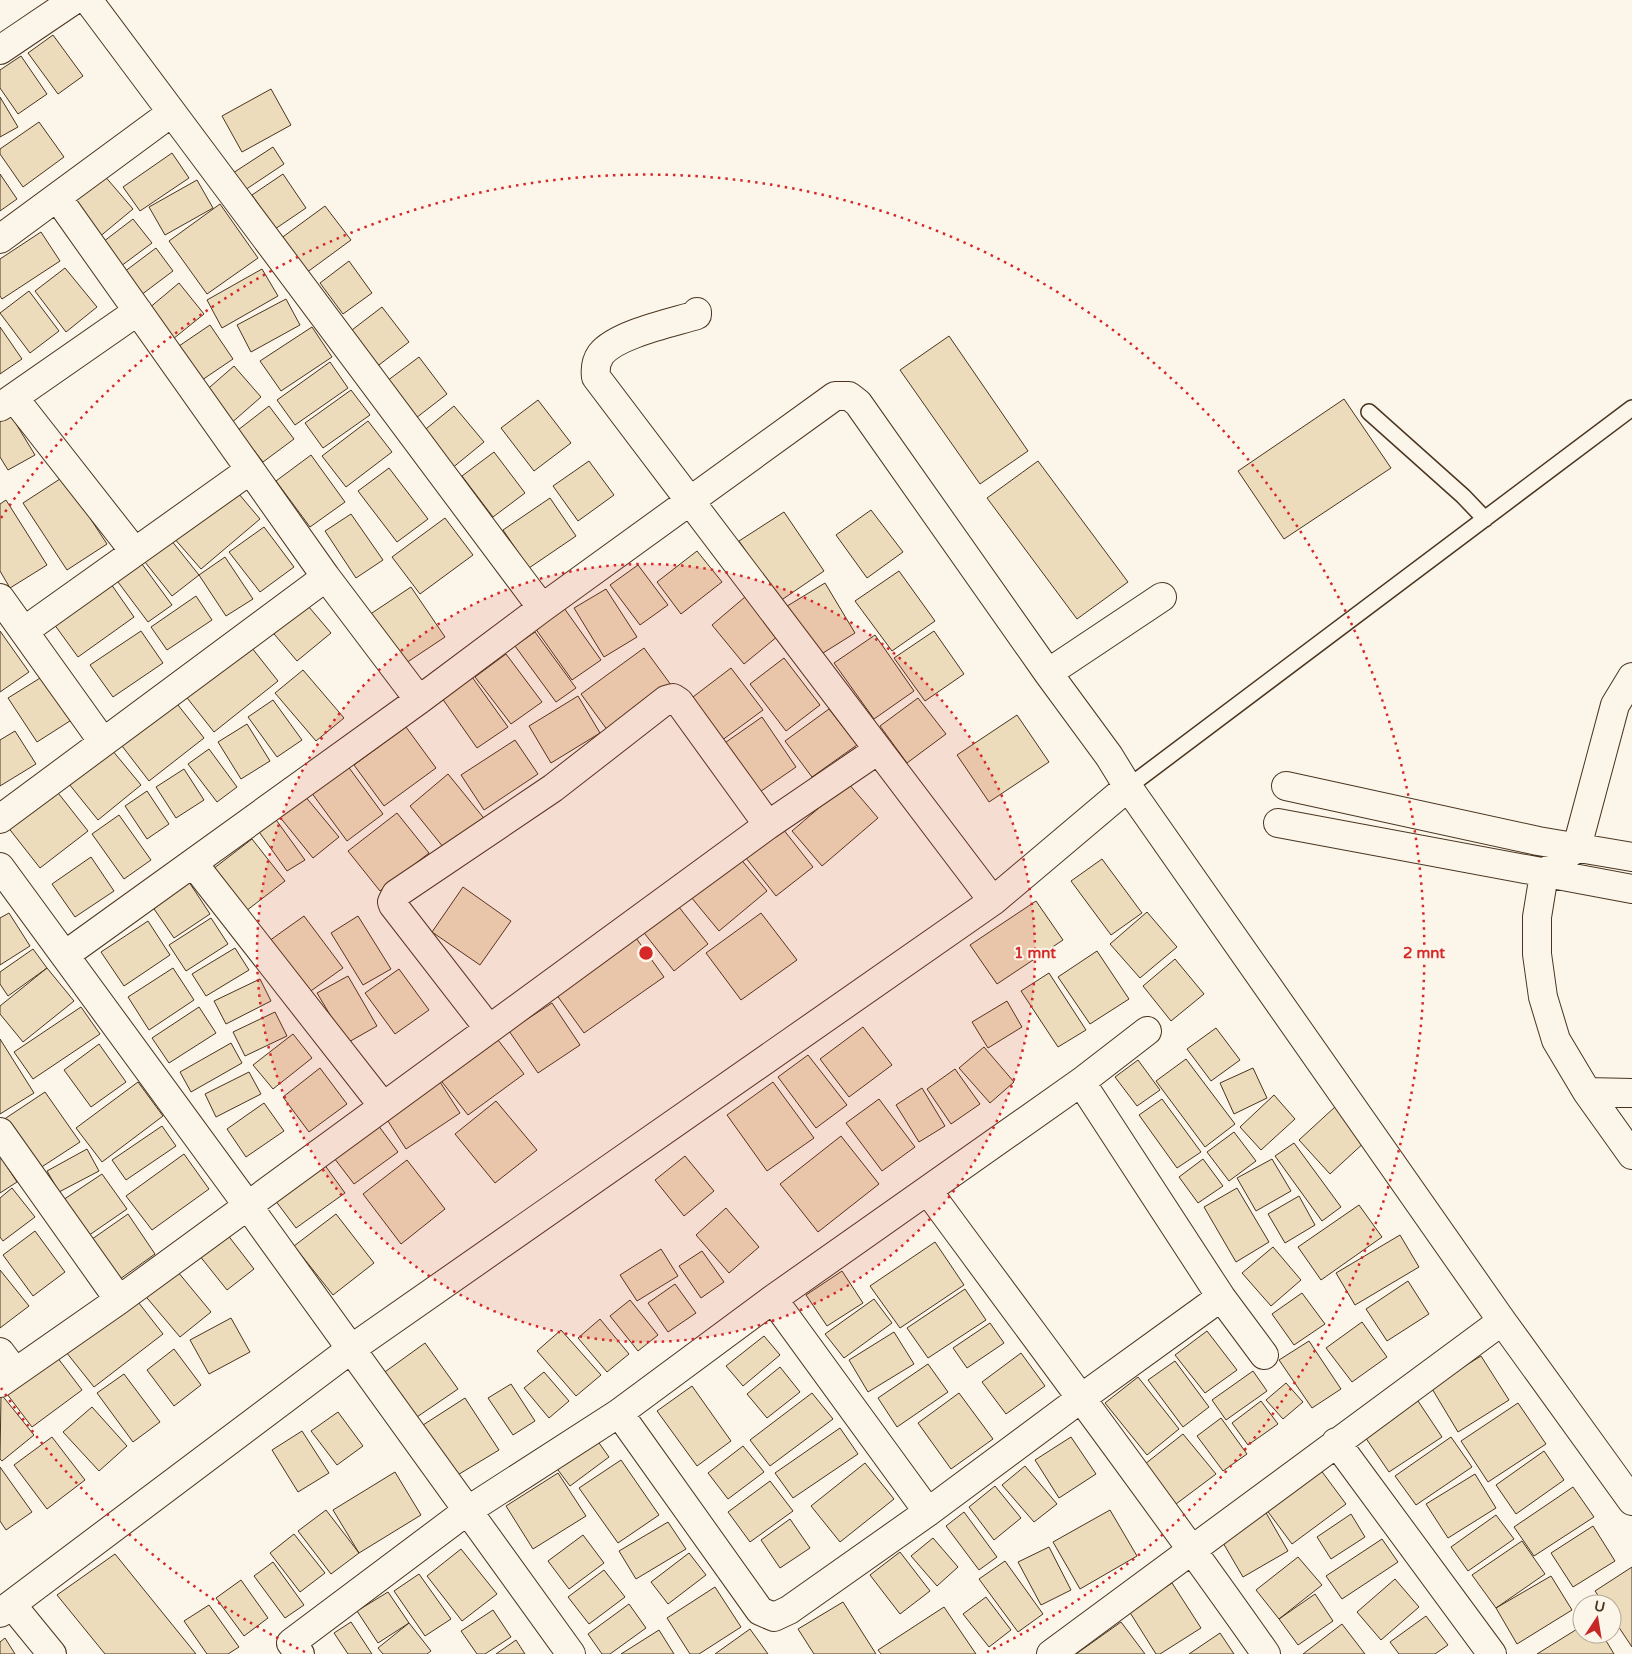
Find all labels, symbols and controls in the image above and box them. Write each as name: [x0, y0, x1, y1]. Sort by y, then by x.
centre of rings: [637, 944, 655, 962]
text: 1 mnt: [1014, 944, 1056, 962]
text: 2 mnt: [1403, 944, 1445, 962]
north arrow: [1572, 1594, 1622, 1644]
text: U: [1593, 1597, 1607, 1616]

